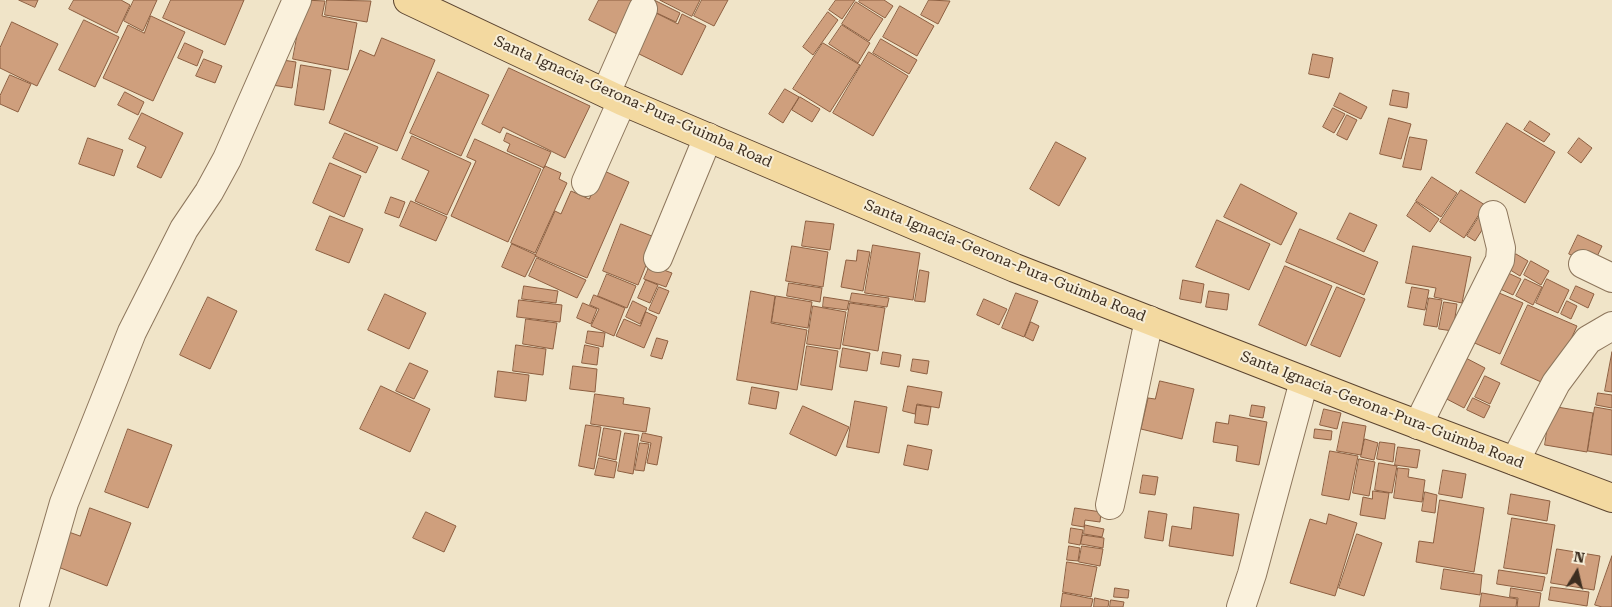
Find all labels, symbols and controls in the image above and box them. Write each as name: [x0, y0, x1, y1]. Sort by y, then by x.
street label: Santa Ignacia-Gerona-Pura-Guimba Road: [491, 32, 775, 172]
street label: Santa Ignacia-Gerona-Pura-Guimba Road: [862, 196, 1148, 326]
street label: Santa Ignacia-Gerona-Pura-Guimba Road: [1238, 347, 1526, 473]
north arrow: [1552, 547, 1602, 597]
text: N: [1573, 548, 1586, 566]

